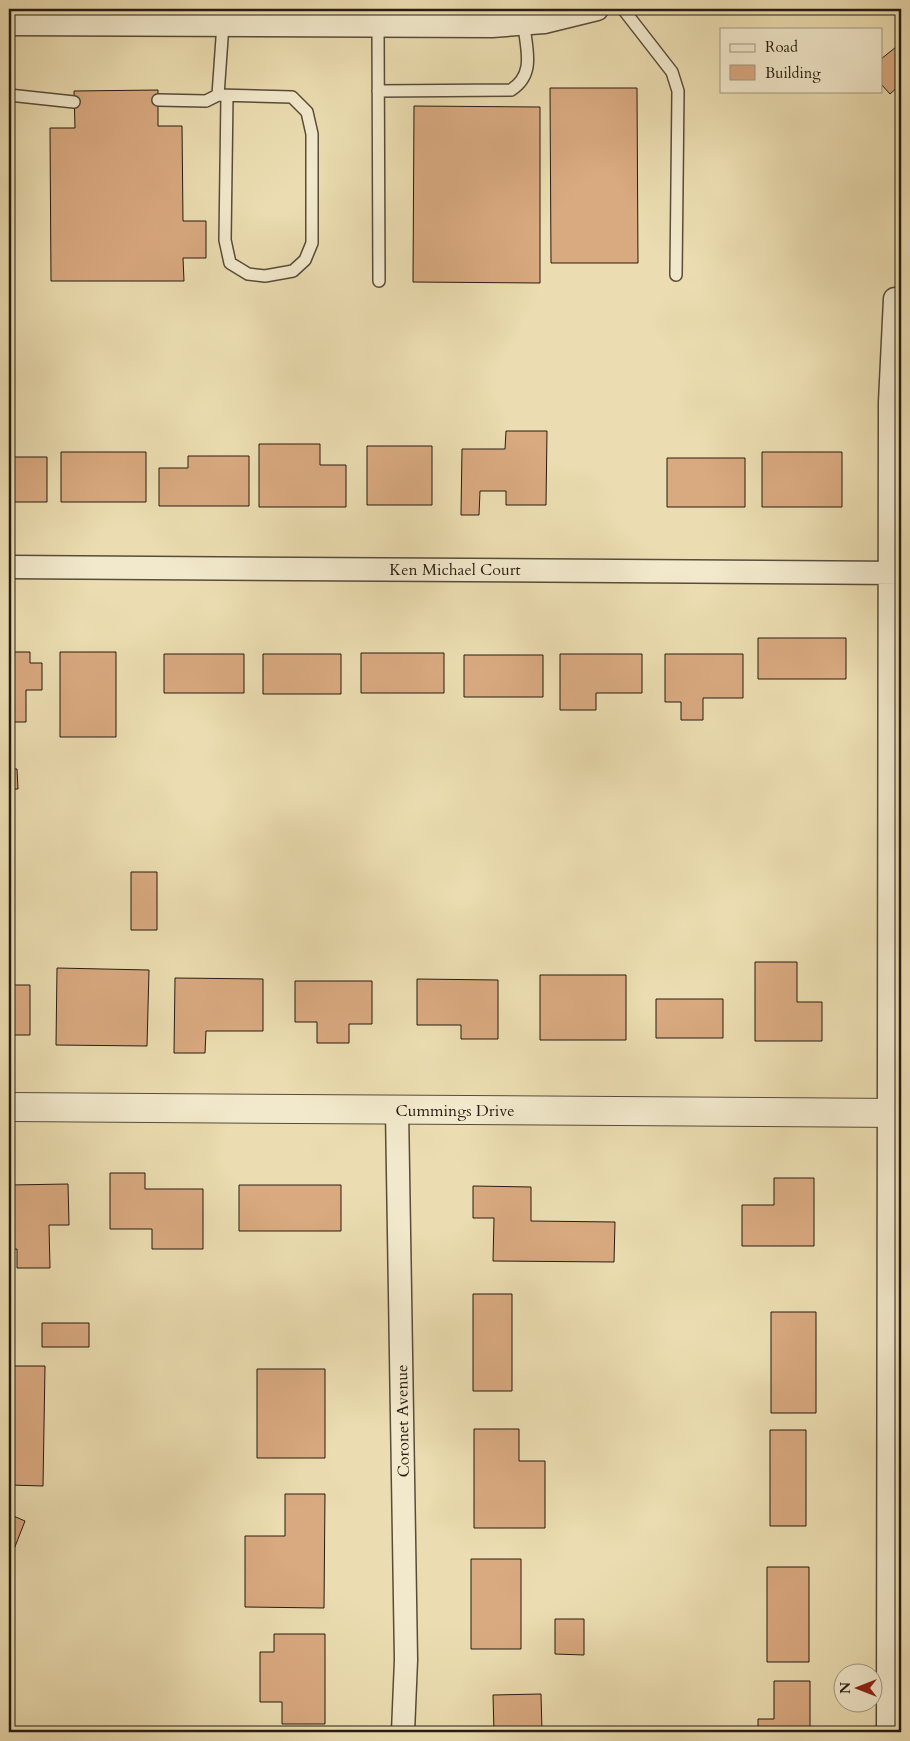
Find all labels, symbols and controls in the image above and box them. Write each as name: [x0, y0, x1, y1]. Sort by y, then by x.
legend: [720, 28, 882, 92]
text: Road: [765, 37, 798, 57]
text: Building: [765, 63, 821, 83]
street label: Ken Michael Court: [389, 559, 521, 581]
street label: Cummings Drive: [396, 1100, 514, 1122]
street label: Coronet Avenue: [391, 1364, 415, 1478]
north arrow: [832, 1664, 882, 1714]
text: N: [836, 1682, 855, 1694]

